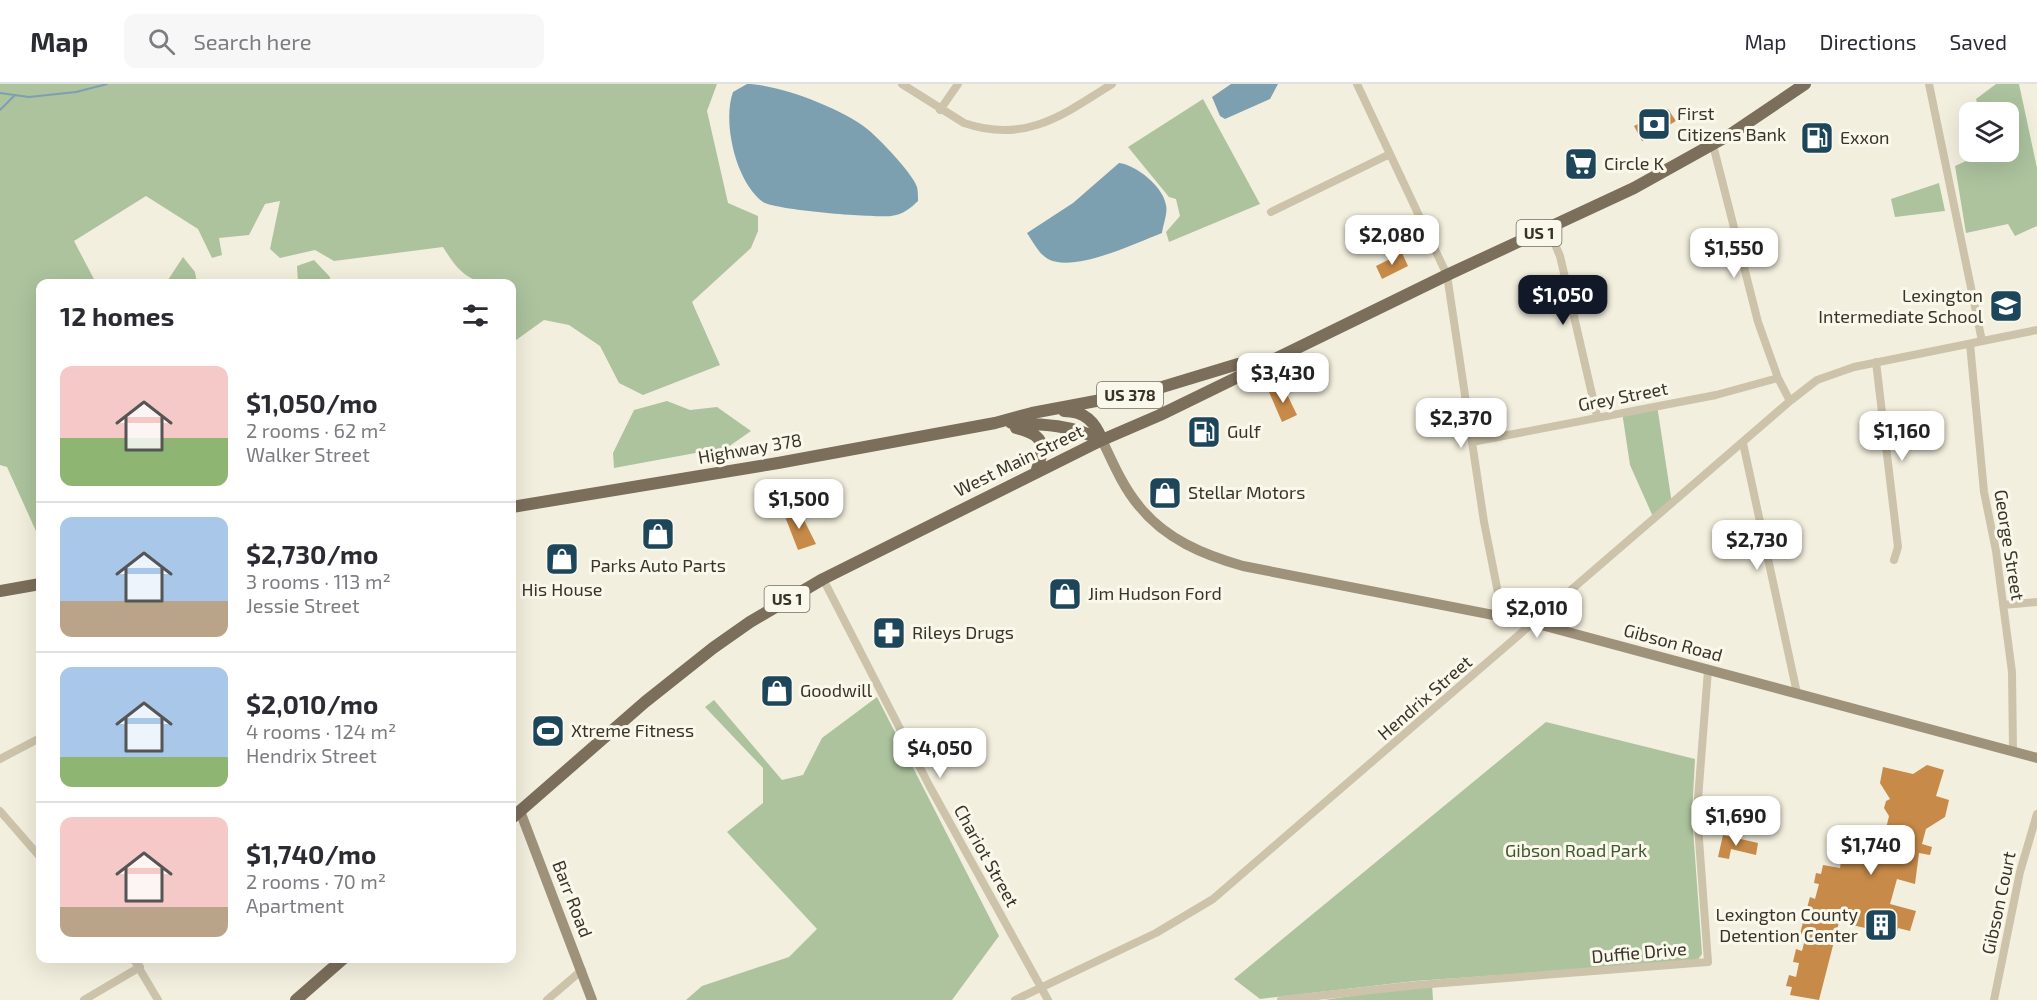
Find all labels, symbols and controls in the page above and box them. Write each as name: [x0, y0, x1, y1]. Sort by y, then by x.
search box: [124, 14, 544, 68]
text: Map: [30, 24, 88, 58]
icon: search: [145, 25, 178, 58]
text: Search here: [193, 28, 312, 54]
text: Map: [1744, 29, 1787, 54]
text: Directions: [1820, 29, 1916, 54]
text: Saved: [1949, 29, 2007, 54]
place label: First Citizens Bank: [1677, 102, 1786, 145]
map controls: [1959, 102, 2019, 162]
button: layers: [1959, 102, 2019, 162]
bank icon: First Citizens Bank: [1636, 106, 1672, 142]
fuel station icon: Exxon: [1799, 120, 1835, 156]
place label: Exxon: [1840, 126, 1890, 148]
supermarket icon: Circle K: [1563, 146, 1599, 182]
place label: Circle K: [1604, 152, 1665, 174]
pin: $2,080: [1343, 215, 1441, 266]
road number: US 1: [1516, 220, 1562, 246]
text: $2,080: [1359, 222, 1425, 246]
pin: $1,550: [1685, 228, 1783, 279]
text: $1,550: [1704, 235, 1764, 259]
pin: $1,050: [1514, 275, 1612, 326]
text: $1,050: [1532, 282, 1594, 306]
place label: Lexington Intermediate School: [1818, 284, 1984, 327]
school or university icon: Lexington Intermediate School: [1988, 288, 2024, 324]
icon: filters: [459, 299, 492, 332]
text: 12 homes: [60, 300, 174, 331]
pin: $3,430: [1234, 353, 1332, 404]
text: $3,430: [1251, 360, 1315, 384]
street label: Grey Street: [1576, 377, 1670, 416]
road number: US 378: [1097, 382, 1163, 408]
text: $1,050/mo: [246, 387, 378, 418]
icon: home: [108, 390, 180, 462]
pin: $2,370: [1412, 398, 1510, 449]
text: $2,370: [1430, 405, 1492, 429]
pin: $1,160: [1853, 411, 1951, 462]
fuel station icon: Gulf: [1186, 414, 1222, 450]
text: 2 rooms · 62 m²: [246, 418, 386, 442]
text: $1,160: [1873, 418, 1931, 442]
street label: West Main Street: [950, 419, 1087, 501]
place label: Gulf: [1227, 420, 1262, 442]
street label: Highway 378: [696, 428, 803, 468]
text: Walker Street: [246, 442, 370, 466]
shop icon: Stellar Motors: [1147, 475, 1183, 511]
pin: $1,500: [750, 479, 848, 530]
place label: Stellar Motors: [1188, 481, 1305, 503]
text: $1,500: [768, 486, 830, 510]
street label: George Street: [1990, 488, 2030, 602]
shop icon: Parks Auto Parts: [640, 516, 676, 552]
pin: $2,730: [1708, 520, 1806, 571]
text: $2,730: [1726, 527, 1788, 551]
text: $2,730/mo: [246, 538, 378, 569]
icon: home: [108, 541, 180, 613]
shop icon: His House: [544, 541, 580, 577]
place label: Parks Auto Parts: [590, 554, 726, 576]
text: 3 rooms · 113 m²: [246, 569, 391, 593]
shop icon: Jim Hudson Ford: [1047, 576, 1083, 612]
place label: His House: [522, 578, 602, 600]
place label: Jim Hudson Ford: [1088, 582, 1222, 604]
road number: US 1: [764, 586, 810, 612]
pin: $2,010: [1488, 588, 1586, 639]
text: Jessie Street: [246, 593, 360, 617]
text: $2,010: [1506, 595, 1568, 619]
pharmacy icon: Rileys Drugs: [871, 615, 907, 651]
street label: Gibson Road: [1621, 618, 1725, 666]
place label: Rileys Drugs: [912, 621, 1014, 643]
street label: Hendrix Street: [1373, 650, 1476, 744]
shop icon: Goodwill: [759, 673, 795, 709]
place label: Goodwill: [800, 679, 873, 701]
text: $2,010/mo: [246, 688, 378, 719]
icon: home: [108, 691, 180, 763]
sports icon: Xtreme Fitness: [530, 713, 566, 749]
text: 4 rooms · 124 m²: [246, 719, 396, 743]
place label: Xtreme Fitness: [571, 719, 694, 741]
pin: $4,050: [891, 728, 989, 779]
text: $4,050: [907, 735, 973, 759]
text: Hendrix Street: [246, 743, 377, 767]
pin: $1,690: [1687, 796, 1785, 847]
street label: Chariot Street: [950, 801, 1024, 911]
text: $1,690: [1705, 803, 1767, 827]
pin: $1,740: [1822, 825, 1920, 876]
text: $1,740: [1841, 832, 1901, 856]
text: $1,740/mo: [246, 838, 376, 869]
park label: Gibson Road Park: [1505, 839, 1647, 861]
icon: home: [108, 841, 180, 913]
street label: Gibson Court: [1976, 849, 2020, 956]
street label: Barr Road: [548, 857, 598, 940]
text: 2 rooms · 70 m²: [246, 869, 386, 893]
text: Apartment: [246, 893, 344, 917]
place label: Lexington County Detention Center: [1716, 903, 1858, 946]
building icon: Lexington County Detention Center: [1863, 907, 1899, 943]
street label: Duffie Drive: [1590, 937, 1687, 967]

